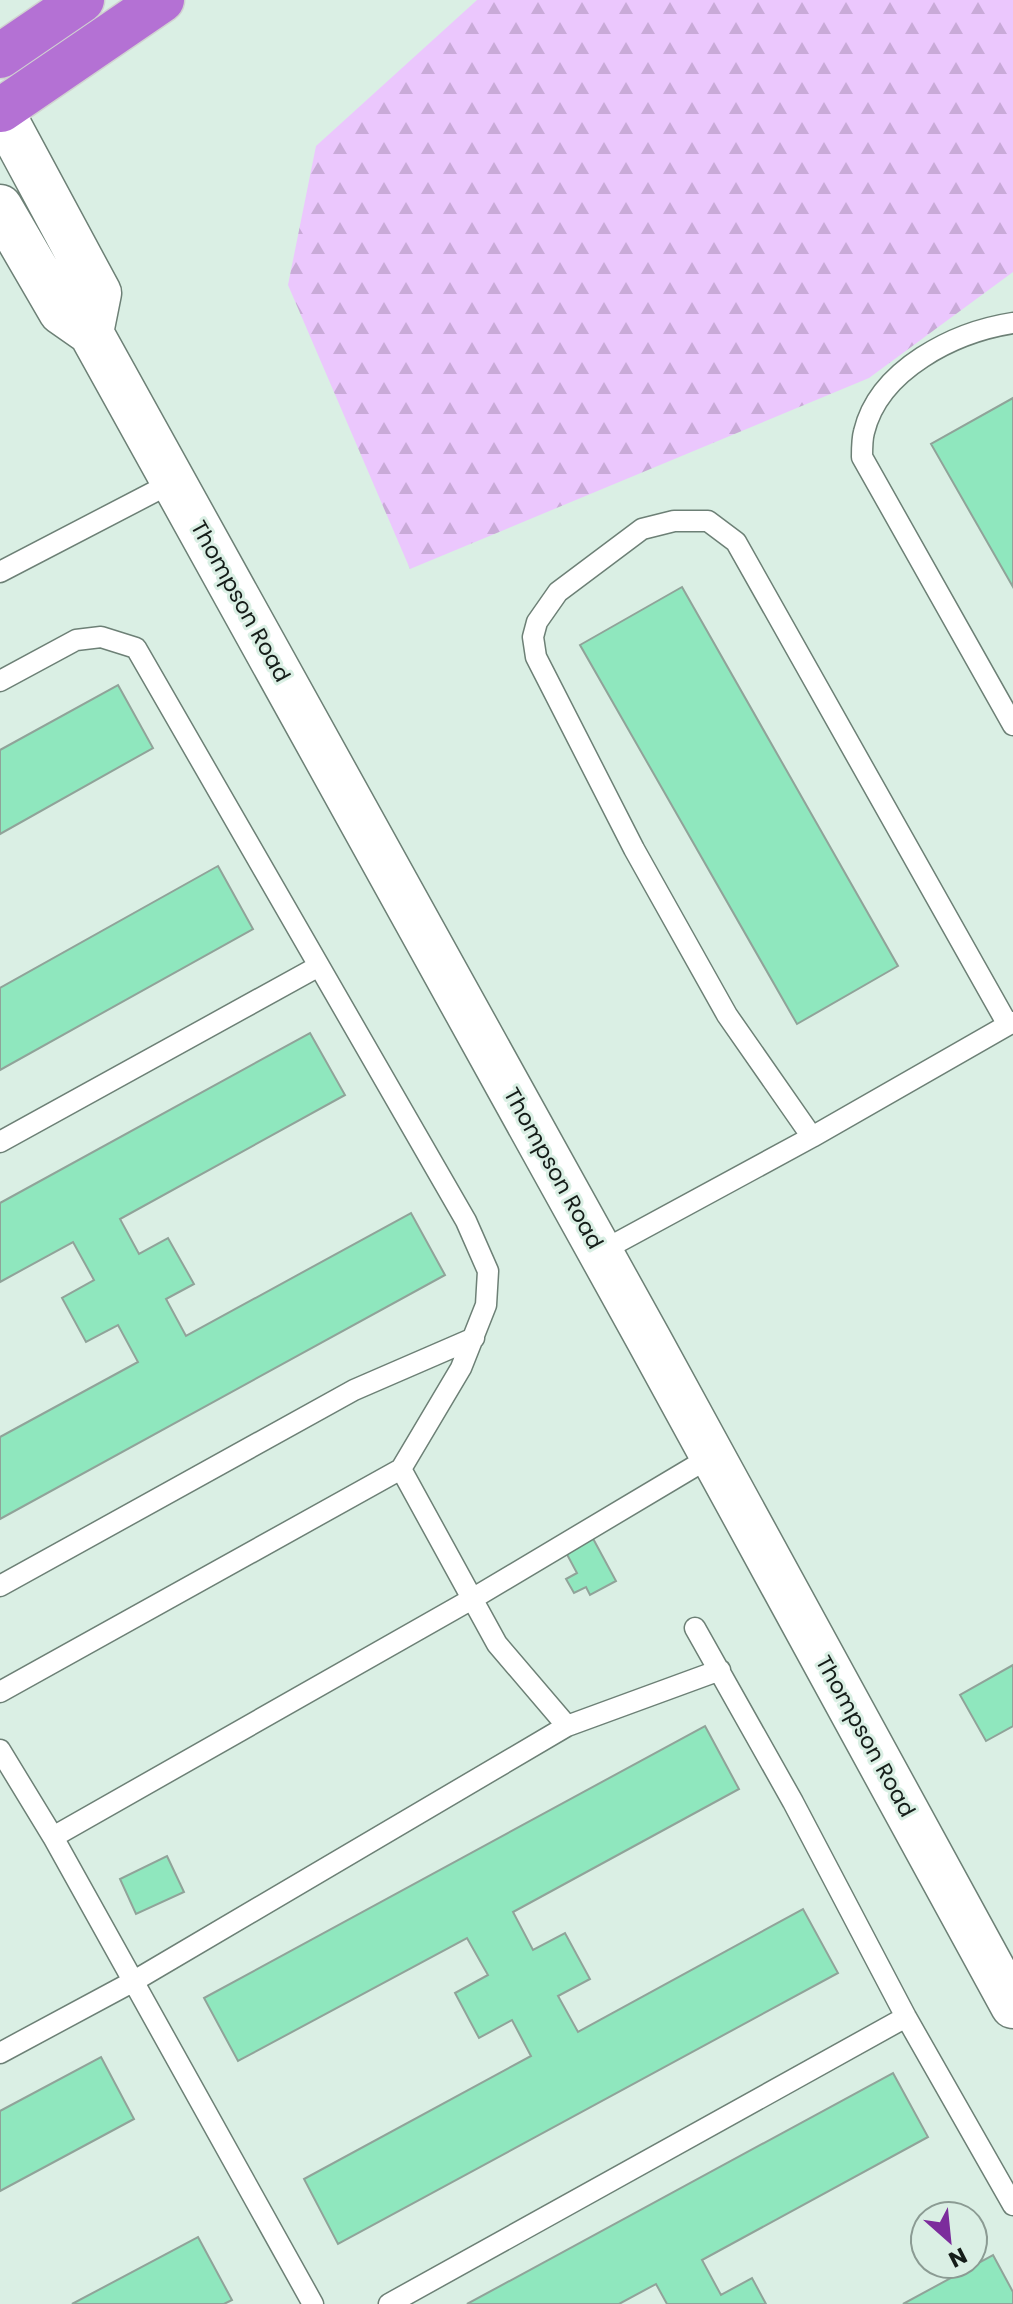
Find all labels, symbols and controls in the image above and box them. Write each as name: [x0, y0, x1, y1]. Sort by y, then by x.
street label: Thompson Road: [183, 515, 298, 688]
street label: Thompson Road: [496, 1082, 611, 1255]
street label: Thompson Road: [808, 1650, 923, 1823]
north arrow: [909, 2200, 989, 2280]
text: N: [943, 2240, 972, 2275]

